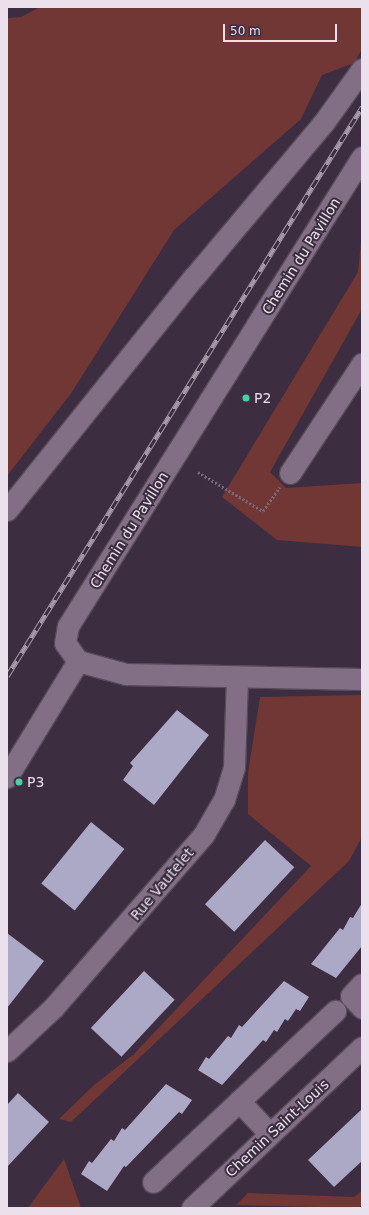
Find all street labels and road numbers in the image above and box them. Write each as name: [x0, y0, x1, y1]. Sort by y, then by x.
street label: Chemin du Pavillon: [258, 195, 344, 317]
street label: Chemin du Pavillon: [86, 469, 172, 591]
street label: Rue Vautelet: [127, 844, 197, 924]
street label: Chemin Saint-Louis: [222, 1076, 332, 1180]

